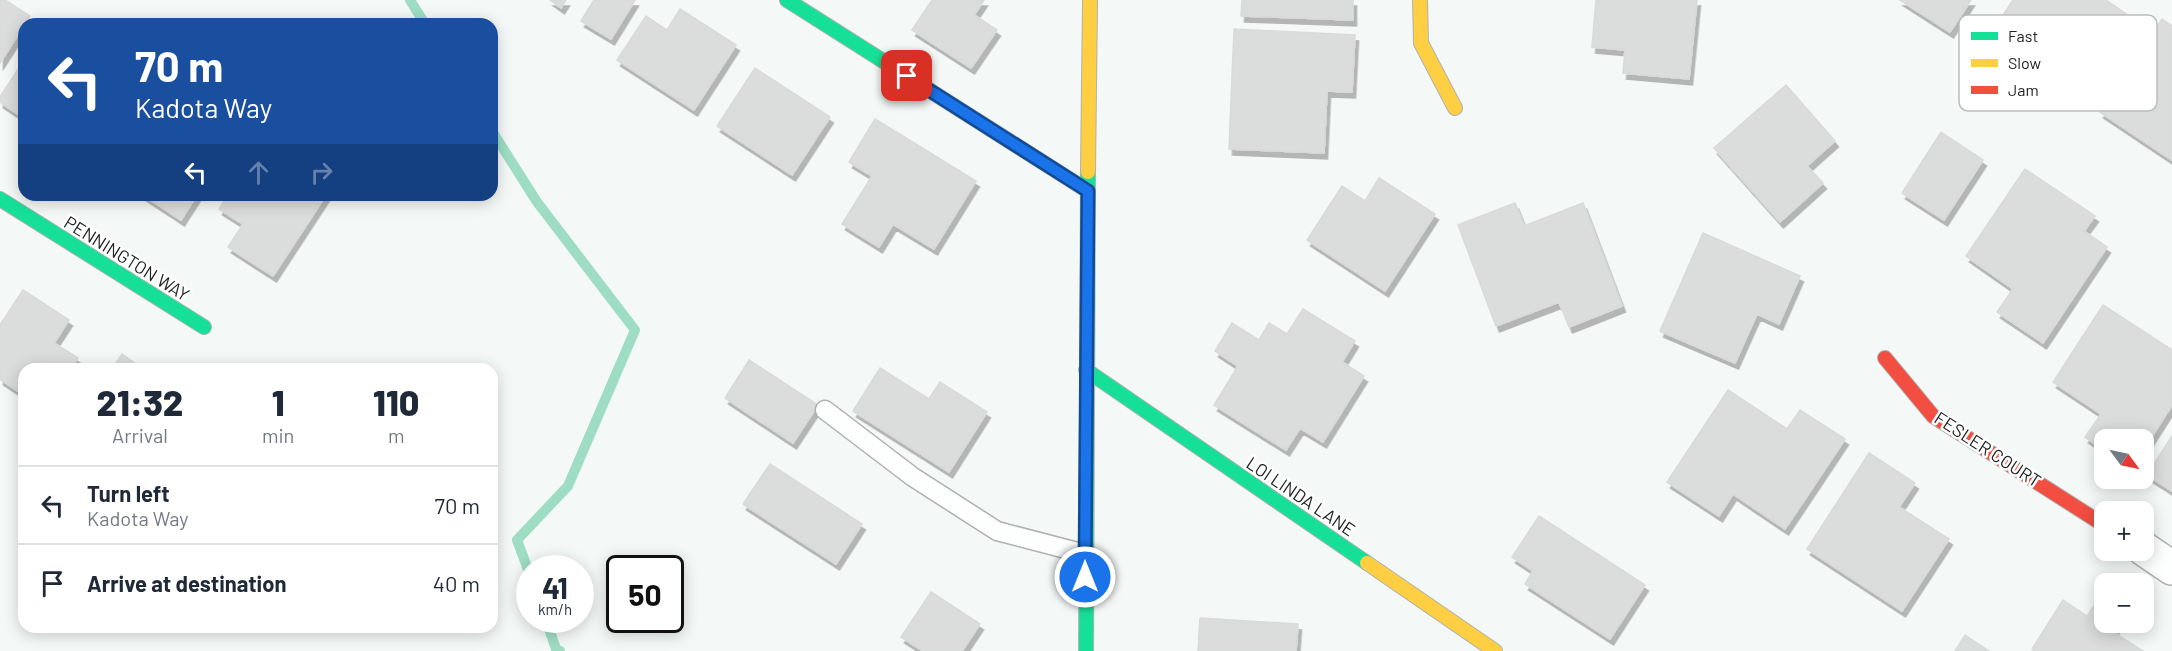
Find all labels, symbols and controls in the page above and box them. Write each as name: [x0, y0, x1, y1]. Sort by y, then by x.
legend: [1959, 15, 2157, 111]
text: Fast: [2008, 26, 2038, 45]
text: 70 m: [135, 40, 223, 90]
icon: left: [36, 42, 114, 120]
pin: [881, 50, 932, 101]
text: Slow: [2008, 53, 2041, 72]
icon: arrive: [890, 59, 923, 92]
text: Jam: [2008, 80, 2039, 99]
text: Kadota Way: [135, 91, 272, 123]
icon: left: [179, 156, 212, 189]
icon: ahead: [242, 156, 275, 189]
icon: right: [305, 156, 338, 189]
street label: PENNINGTON WAY: [60, 211, 194, 305]
text: 21:32: [97, 380, 183, 423]
text: 1: [272, 380, 285, 423]
text: 110: [373, 380, 419, 423]
street label: FESLER COURT: [1931, 406, 2045, 492]
text: Arrival: [112, 423, 168, 447]
text: min: [262, 423, 294, 447]
text: m: [388, 423, 404, 447]
north arrow: [2094, 429, 2154, 489]
map controls: [2094, 429, 2154, 633]
street label: LOI LINDA LANE: [1242, 452, 1360, 540]
text: Turn left: [87, 480, 170, 506]
icon: left: [36, 489, 69, 522]
text: 70 m: [435, 492, 480, 518]
button: +: [2094, 501, 2154, 561]
text: Kadota Way: [87, 506, 189, 530]
position arrow: [1053, 545, 1117, 609]
speed limit sign: 50: [606, 555, 684, 633]
icon: arrive: [36, 567, 69, 600]
text: 41: [542, 569, 568, 605]
text: Arrive at destination: [87, 570, 286, 596]
text: 40 m: [433, 570, 480, 596]
button: −: [2094, 573, 2154, 633]
text: km/h: [538, 600, 572, 618]

